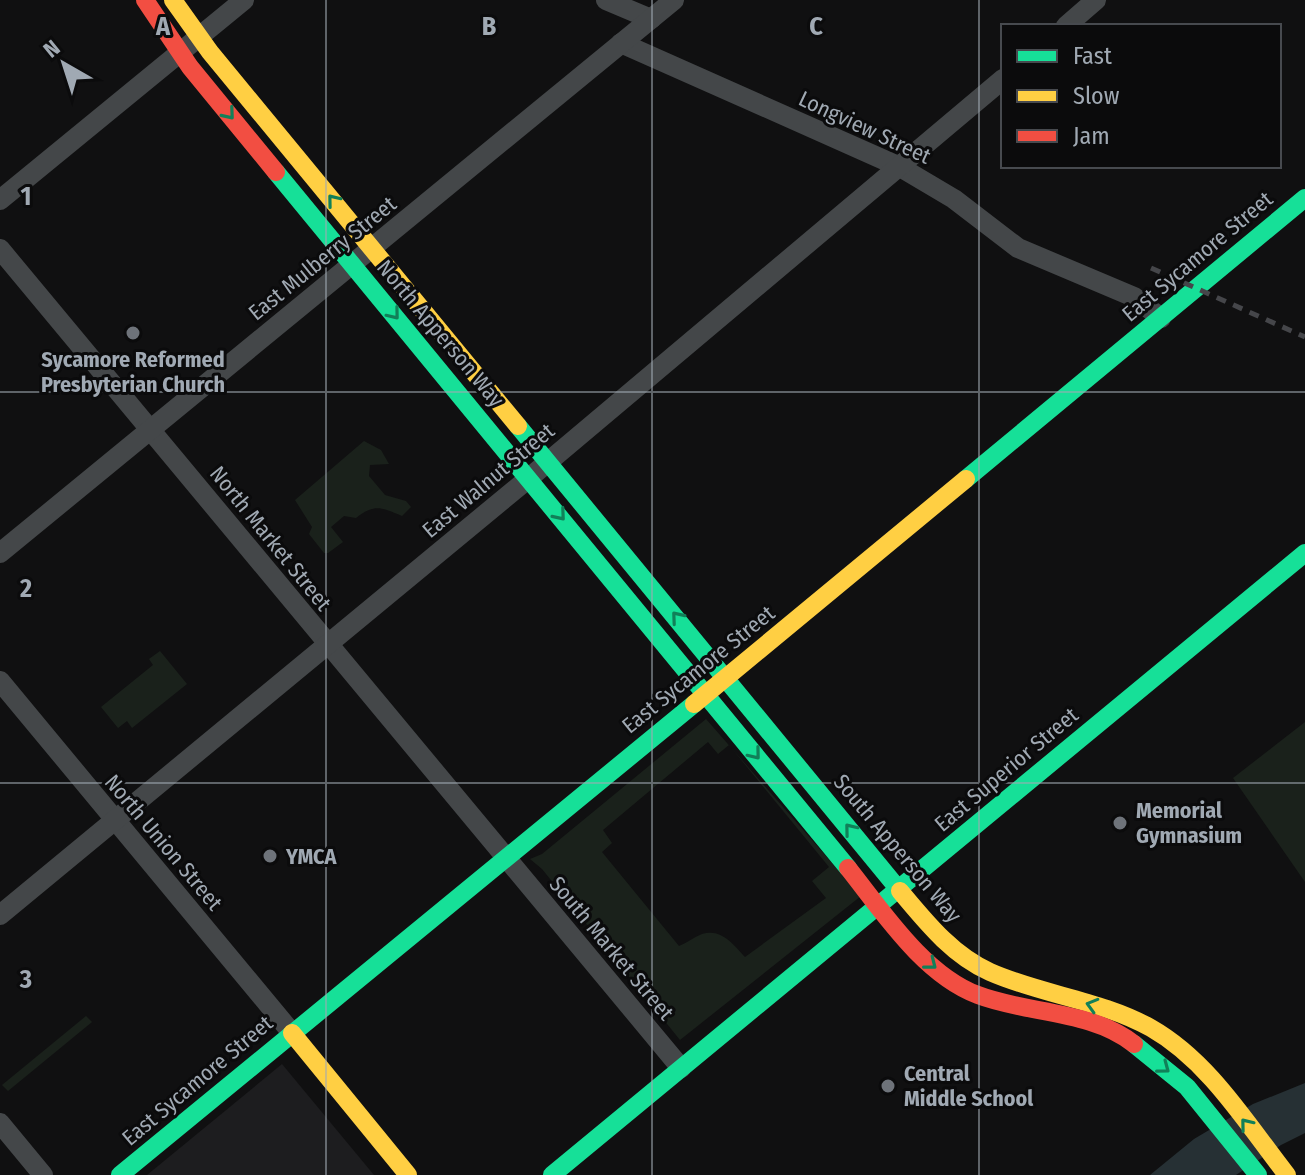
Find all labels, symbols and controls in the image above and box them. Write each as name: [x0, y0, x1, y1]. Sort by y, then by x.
text: A: [155, 11, 171, 42]
text: B: [482, 11, 497, 42]
text: C: [809, 11, 823, 42]
north arrow: [24, 24, 104, 104]
legend: [1001, 24, 1281, 168]
text: N: [38, 34, 65, 63]
text: Fast: [1073, 42, 1112, 70]
text: Slow: [1073, 82, 1120, 110]
street label: Longview Street: [794, 85, 936, 170]
one-way arrow: [219, 105, 234, 119]
text: Jam: [1073, 122, 1110, 150]
text: 1: [21, 181, 32, 212]
street label: East Sycamore Street: [1116, 185, 1279, 327]
street label: East Mulberry Street: [243, 190, 402, 326]
one-way arrow: [328, 195, 343, 209]
street label: North Apperson Way: [371, 254, 510, 412]
one-way arrow: [384, 305, 399, 320]
marker: Sycamore Reformed Presbyterian Church: [124, 324, 142, 342]
place label: Sycamore Reformed Presbyterian Church: [41, 346, 225, 398]
street label: East Walnut Street: [417, 417, 561, 543]
street label: North Market Street: [204, 461, 338, 617]
one-way arrow: [550, 506, 565, 520]
text: 2: [19, 573, 32, 604]
street label: East Sycamore Street: [617, 599, 781, 739]
one-way arrow: [672, 611, 687, 626]
street label: East Superior Street: [929, 701, 1084, 837]
one-way arrow: [746, 745, 760, 760]
street label: North Union Street: [99, 769, 229, 916]
street label: South Apperson Way: [828, 769, 968, 928]
place label: Memorial Gymnasium: [1136, 797, 1242, 849]
marker: Memorial Gymnasium: [1111, 814, 1129, 832]
one-way arrow: [845, 823, 860, 838]
place label: YMCA: [285, 843, 338, 870]
marker: YMCA: [261, 847, 279, 865]
street label: South Market Street: [544, 871, 680, 1026]
one-way arrow: [922, 954, 936, 969]
text: 3: [19, 964, 32, 995]
one-way arrow: [1085, 998, 1099, 1014]
street label: East Sycamore Street: [116, 1009, 279, 1151]
one-way arrow: [1155, 1059, 1170, 1073]
place label: Central Middle School: [904, 1060, 1034, 1112]
marker: Central Middle School: [879, 1077, 897, 1095]
one-way arrow: [1241, 1119, 1256, 1133]

